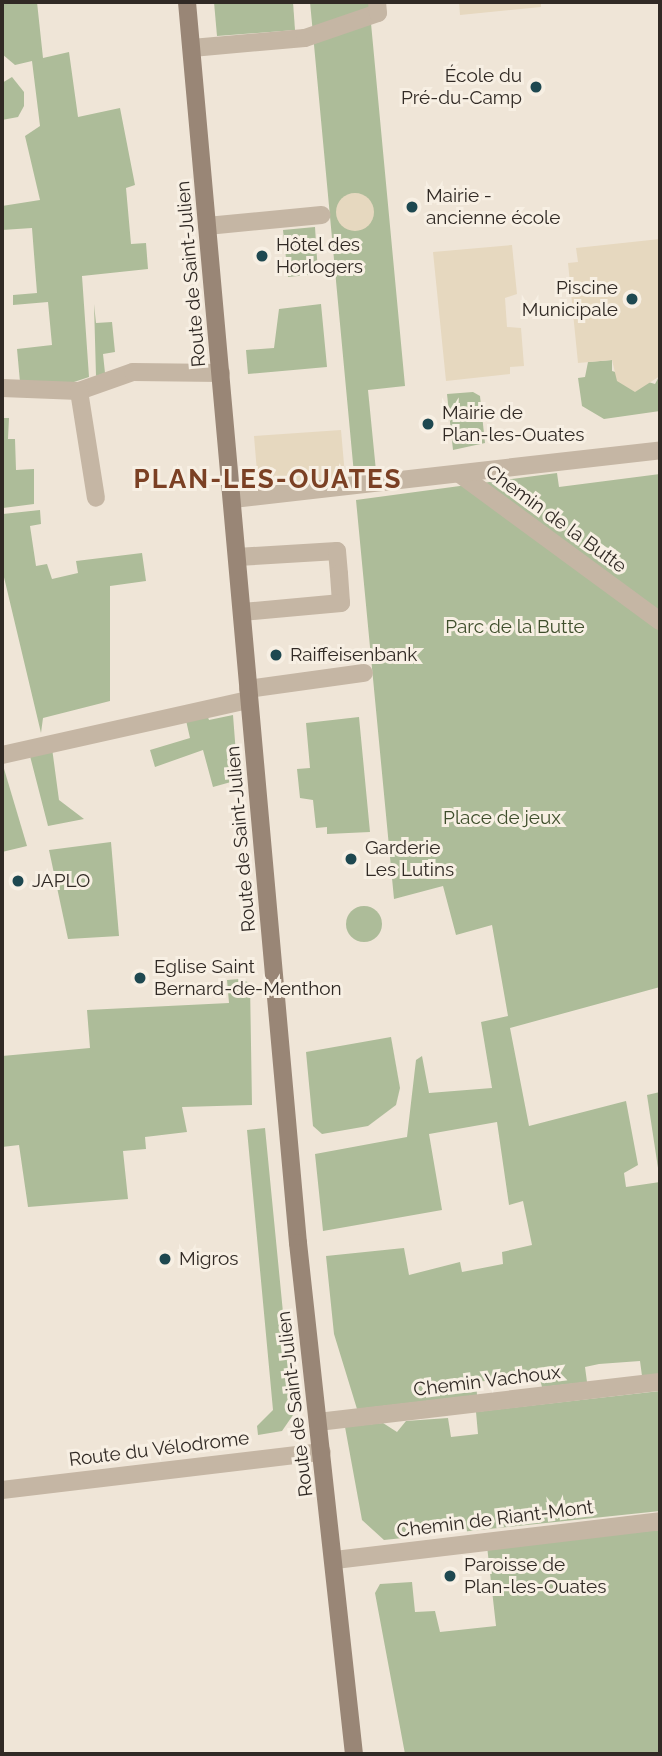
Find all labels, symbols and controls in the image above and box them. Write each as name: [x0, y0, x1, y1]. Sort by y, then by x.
place label: École du Pré-du-Camp: [401, 65, 522, 109]
marker: École du Pré-du-Camp: [528, 79, 544, 95]
street label: Route de Saint-Julien: [172, 180, 210, 368]
place label: Mairie - ancienne école: [426, 185, 560, 229]
marker: Mairie - ancienne école: [404, 199, 420, 215]
place label: Hôtel des Horlogers: [276, 234, 363, 278]
marker: Hôtel des Horlogers: [254, 248, 270, 264]
place label: Piscine Municipale: [522, 277, 618, 321]
marker: Piscine Municipale: [624, 291, 640, 307]
place label: Mairie de Plan-les-Ouates: [442, 402, 584, 446]
marker: Mairie de Plan-les-Ouates: [420, 416, 436, 432]
street label: Chemin de la Butte: [481, 460, 631, 578]
district label: PLAN-LES-OUATES: [135, 464, 401, 496]
park label: Parc de la Butte: [445, 616, 585, 638]
place label: Raiffeisenbank: [290, 644, 417, 666]
marker: Raiffeisenbank: [268, 647, 284, 663]
street label: Route de Saint-Julien: [222, 745, 260, 933]
park label: Place de jeux: [443, 807, 561, 829]
place label: Garderie Les Lutins: [365, 837, 454, 881]
marker: Garderie Les Lutins: [343, 851, 359, 867]
place label: JAPLO: [32, 870, 90, 892]
marker: JAPLO: [10, 873, 26, 889]
place label: Eglise Saint Bernard-de-Menthon: [154, 956, 342, 1000]
marker: Eglise Saint Bernard-de-Menthon: [132, 970, 148, 986]
place label: Migros: [179, 1248, 238, 1270]
marker: Migros: [157, 1251, 173, 1267]
street label: Route de Saint-Julien: [272, 1310, 318, 1498]
street label: Chemin Vachoux: [412, 1361, 562, 1401]
street label: Route du Vélodrome: [67, 1427, 251, 1471]
street label: Chemin de Riant-Mont: [395, 1496, 595, 1542]
place label: Paroisse de Plan-les-Ouates: [464, 1554, 606, 1598]
marker: Paroisse de Plan-les-Ouates: [442, 1568, 458, 1584]

